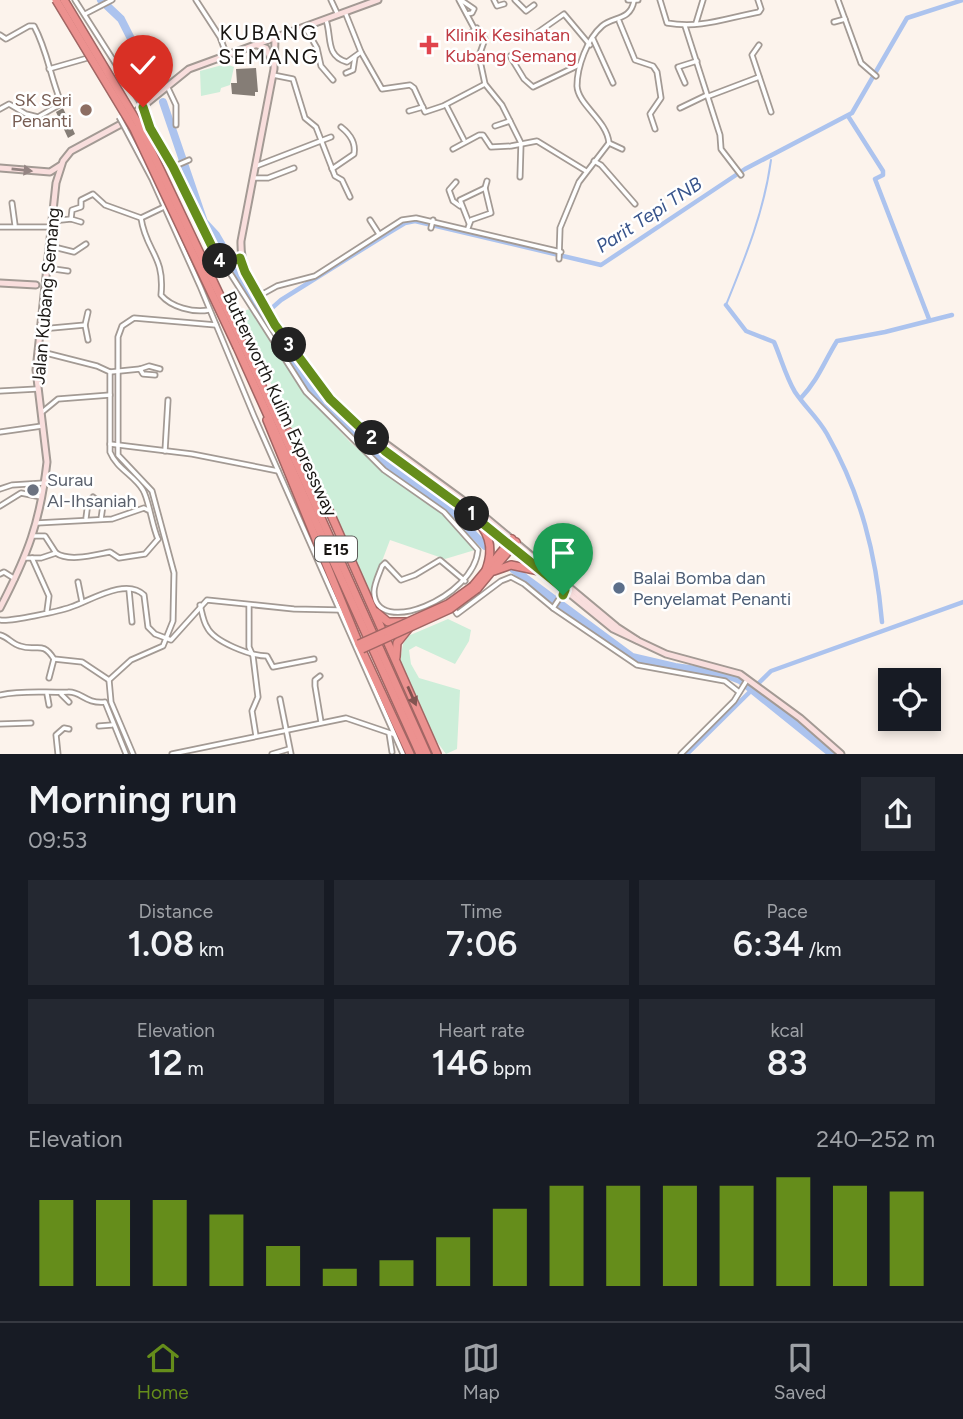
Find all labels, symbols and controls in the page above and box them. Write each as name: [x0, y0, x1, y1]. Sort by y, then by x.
district label: KUBANG SEMANG: [218, 20, 320, 69]
place label: Klinik Kesihatan Kubang Semang: [445, 24, 577, 67]
pin: [113, 35, 173, 107]
marker: Klinik Kesihatan Kubang Semang: [419, 35, 439, 55]
icon: check: [124, 46, 162, 84]
place label: SK Seri Penanti: [12, 89, 72, 132]
marker: SK Seri Penanti: [78, 102, 94, 118]
one-way arrow: [11, 165, 33, 176]
water label: Parit Tepi TNB: [592, 172, 707, 258]
street label: Jalan Kubang Semang: [27, 206, 65, 386]
pin: 4: [202, 244, 238, 278]
text: 4: [213, 249, 226, 272]
street label: Butterworth Kulim Expressway: [218, 288, 342, 521]
pin: 3: [272, 328, 306, 362]
text: 3: [283, 333, 294, 356]
pin: 2: [354, 420, 390, 456]
text: 2: [366, 426, 377, 449]
place label: Surau Al-Ihsaniah: [47, 469, 137, 512]
marker: Surau Al-Ihsaniah: [25, 482, 41, 498]
pin: 1: [454, 496, 490, 532]
text: 1: [467, 502, 476, 525]
pin: [533, 523, 593, 595]
icon: arrive: [544, 534, 582, 572]
road number: E15: [315, 536, 357, 562]
place label: Balai Bomba dan Penyelamat Penanti: [633, 567, 791, 610]
marker: Balai Bomba dan Penyelamat Penanti: [611, 580, 627, 596]
map controls: [878, 668, 941, 731]
button: locate: [878, 668, 941, 731]
one-way arrow: [406, 686, 418, 706]
text: Morning run: [28, 777, 237, 823]
button: share: [861, 777, 935, 851]
text: 09:53: [28, 826, 87, 854]
text: Distance: [139, 900, 213, 923]
text: Time: [461, 900, 502, 923]
text: Pace: [767, 900, 808, 923]
text: 1.08: [127, 923, 194, 965]
text: 7:06: [446, 923, 517, 965]
text: 6:34: [733, 923, 804, 965]
text: km: [194, 938, 224, 961]
text: /km: [804, 938, 842, 961]
text: Elevation: [137, 1019, 215, 1042]
text: Heart rate: [438, 1019, 525, 1042]
text: kcal: [771, 1019, 804, 1042]
text: 12: [148, 1042, 183, 1084]
text: 146: [432, 1042, 488, 1084]
text: 83: [767, 1042, 808, 1084]
text: m: [183, 1057, 204, 1080]
text: bpm: [488, 1057, 531, 1080]
text: Elevation: [28, 1125, 123, 1153]
text: 240–252 m: [816, 1125, 935, 1153]
tab: Home: [137, 1339, 189, 1404]
tab: Map: [462, 1339, 500, 1404]
tab: Saved: [774, 1339, 826, 1404]

